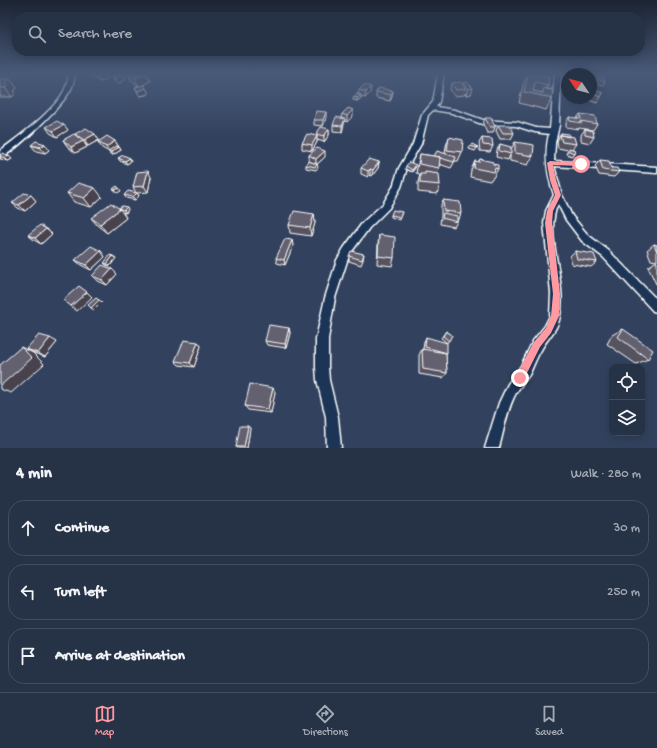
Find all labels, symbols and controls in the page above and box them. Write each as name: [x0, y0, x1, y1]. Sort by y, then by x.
search box: [12, 12, 645, 56]
icon: search: [26, 23, 48, 45]
text: Search here: [58, 25, 132, 43]
north arrow: [561, 68, 597, 104]
route start: [572, 155, 590, 173]
map controls: [609, 364, 645, 436]
button: locate: [609, 364, 645, 400]
route end: [511, 369, 529, 387]
button: layers: [609, 400, 645, 436]
text: 4 min: [16, 464, 52, 484]
text: Walk · 280 m: [571, 467, 641, 482]
icon: ahead: [17, 517, 39, 539]
text: Continue: [55, 519, 109, 537]
text: 30 m: [614, 521, 640, 536]
icon: left: [17, 581, 39, 603]
text: Turn left: [55, 583, 106, 601]
text: 250 m: [607, 585, 640, 600]
icon: arrive: [17, 645, 39, 667]
text: Arrive at destination: [55, 647, 185, 665]
tab: Map: [94, 703, 116, 739]
tab: Directions: [303, 703, 348, 739]
tab: Saved: [535, 703, 563, 739]

